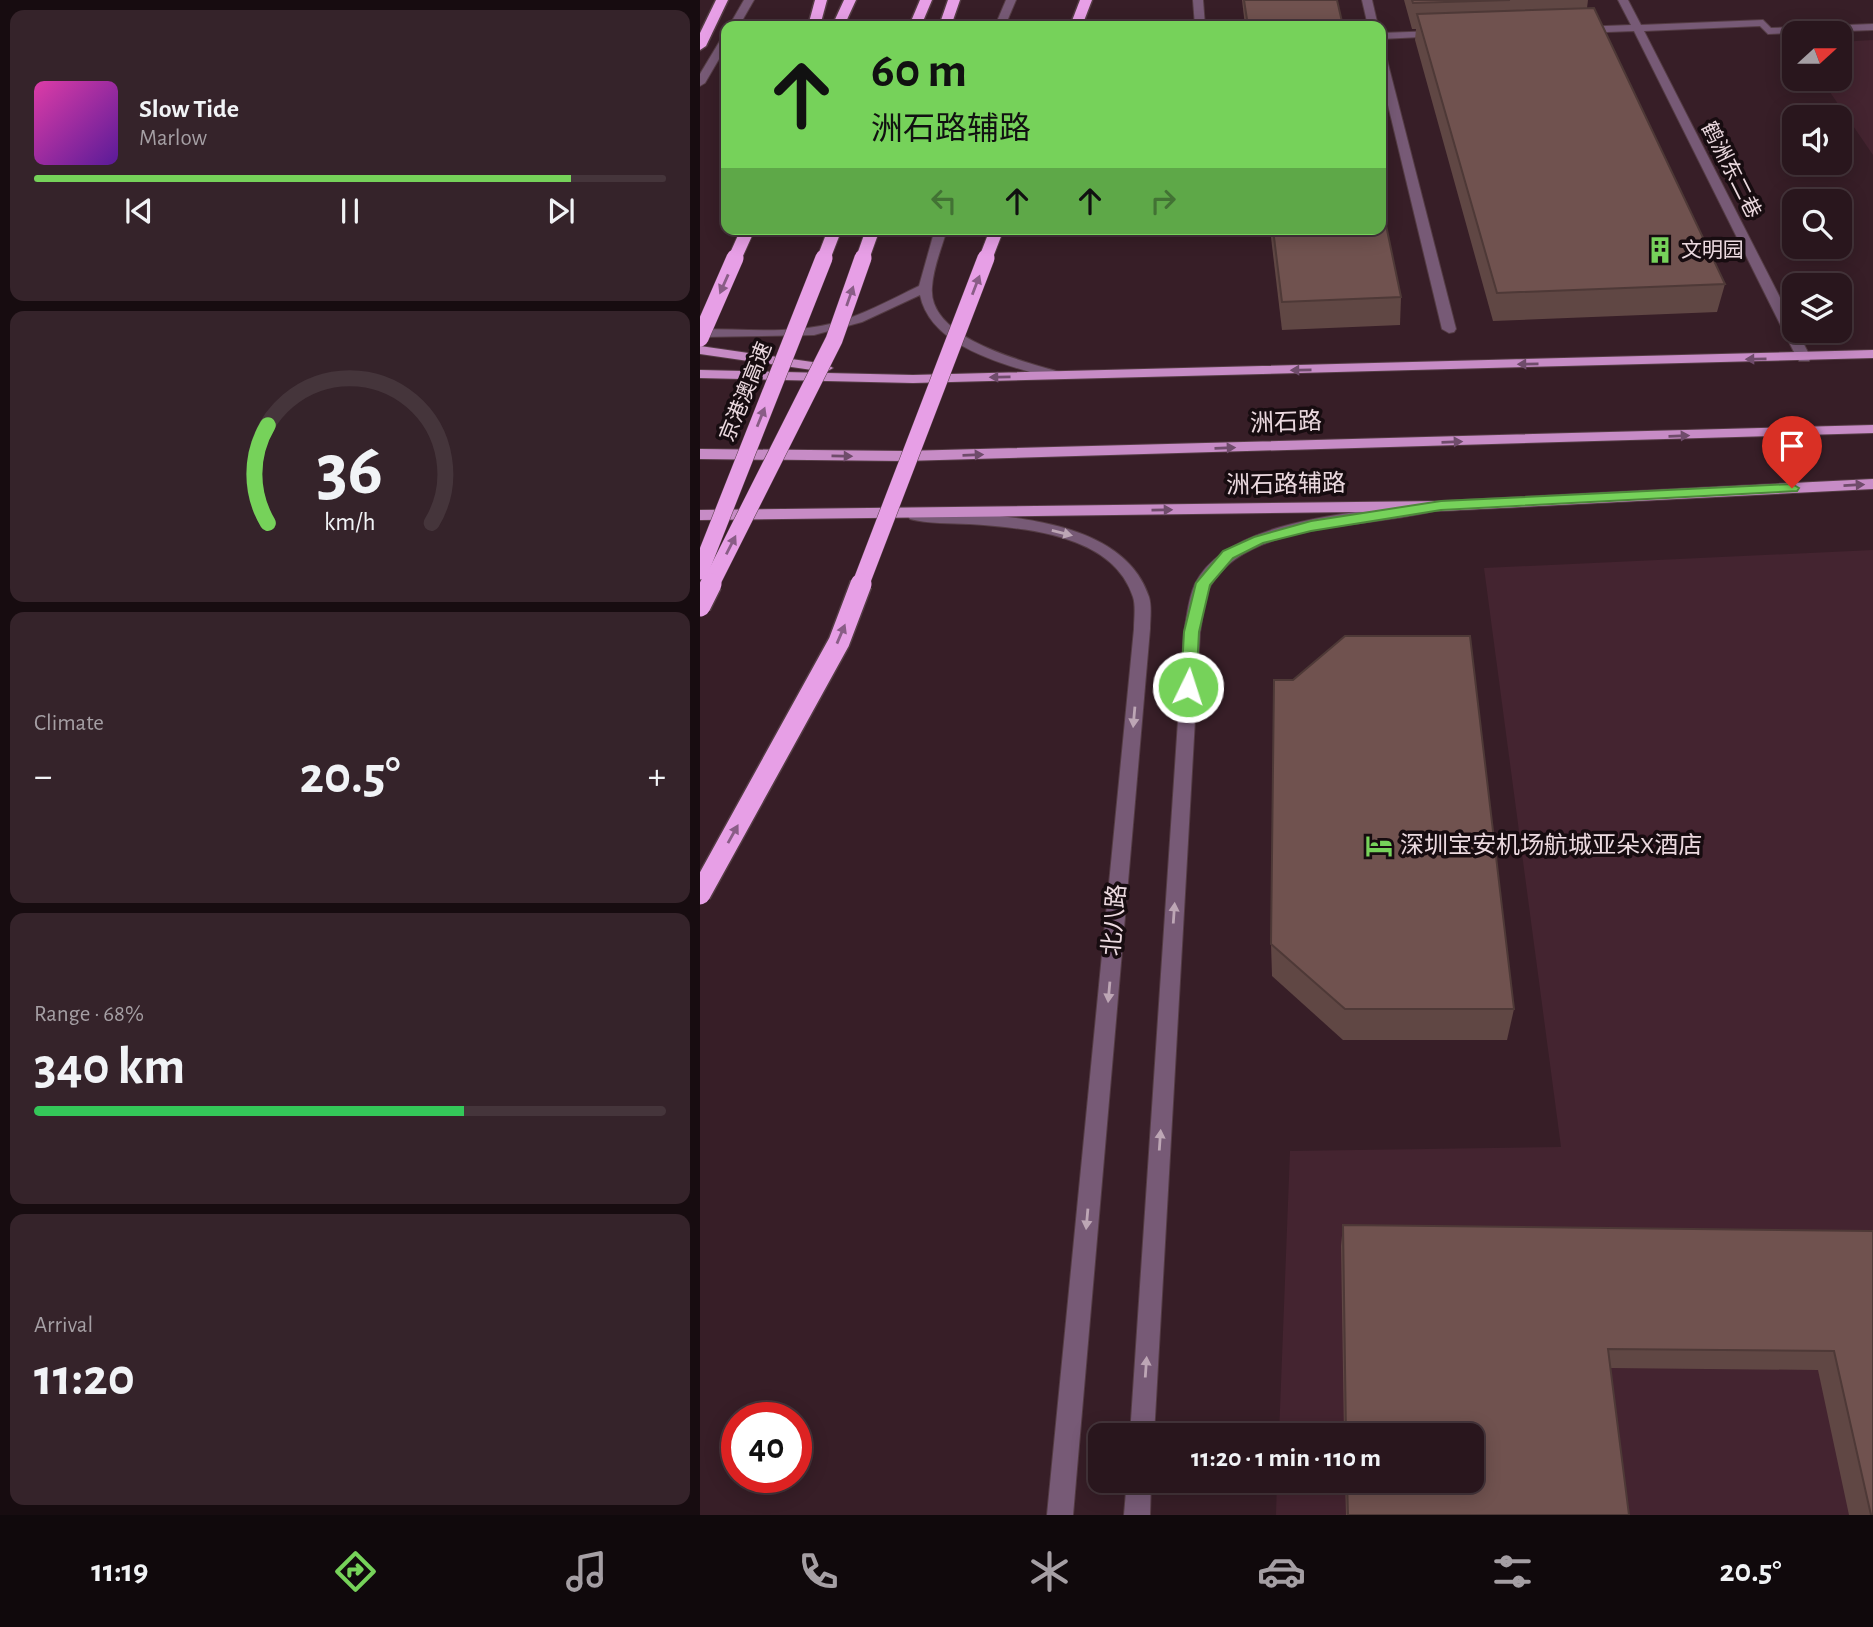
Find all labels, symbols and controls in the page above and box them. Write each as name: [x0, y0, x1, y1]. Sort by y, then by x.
north arrow: [1782, 21, 1852, 91]
map controls: [1782, 21, 1852, 343]
text: 60 m: [871, 47, 967, 96]
icon: ahead: [756, 49, 847, 140]
text: Slow Tide: [139, 96, 239, 122]
button: sound: [1782, 105, 1852, 175]
text: 洲石路辅路: [871, 113, 1031, 145]
street label: 鹤洲东二巷: [1698, 118, 1765, 222]
text: Marlow: [139, 127, 207, 150]
icon: left: [925, 182, 963, 220]
icon: ahead: [998, 182, 1036, 220]
icon: ahead: [1071, 182, 1109, 220]
icon: right: [1144, 182, 1182, 220]
button: search: [1782, 189, 1852, 259]
icon: previous: [120, 192, 158, 230]
icon: pause: [331, 192, 369, 230]
icon: next: [542, 192, 580, 230]
building icon: 文明园: [1645, 235, 1675, 265]
place label: 文明园: [1681, 239, 1744, 261]
button: layers: [1782, 273, 1852, 343]
one-way arrow: [718, 274, 730, 294]
one-way arrow: [971, 274, 982, 295]
one-way arrow: [845, 285, 856, 306]
street label: 京港澳高速: [716, 339, 775, 445]
one-way arrow: [1745, 353, 1767, 365]
one-way arrow: [1517, 359, 1539, 370]
one-way arrow: [1290, 364, 1312, 376]
one-way arrow: [989, 371, 1011, 383]
one-way arrow: [756, 406, 767, 427]
street label: 洲石路: [1250, 408, 1322, 436]
pin: [1762, 416, 1822, 488]
icon: arrive: [1773, 427, 1811, 465]
one-way arrow: [1669, 430, 1691, 441]
text: 36: [317, 435, 383, 508]
one-way arrow: [1441, 436, 1463, 447]
one-way arrow: [1214, 442, 1236, 454]
one-way arrow: [962, 449, 984, 460]
one-way arrow: [831, 450, 853, 462]
street label: 洲石路辅路: [1226, 470, 1346, 498]
one-way arrow: [1843, 479, 1865, 490]
one-way arrow: [1151, 504, 1173, 515]
text: km/h: [324, 509, 376, 534]
one-way arrow: [1051, 527, 1073, 538]
one-way arrow: [725, 535, 736, 555]
one-way arrow: [836, 624, 847, 645]
position arrow: [1151, 650, 1225, 724]
one-way arrow: [1128, 706, 1139, 728]
text: Climate: [34, 712, 104, 735]
text: 20.5°: [299, 750, 401, 802]
text: −: [34, 758, 52, 796]
text: +: [648, 758, 666, 796]
one-way arrow: [727, 824, 739, 844]
hotel icon: 深圳宝安机场航城亚朵X酒店: [1364, 831, 1394, 861]
place label: 深圳宝安机场航城亚朵X酒店: [1400, 832, 1702, 858]
street label: 北八路: [1098, 883, 1130, 957]
one-way arrow: [1169, 902, 1180, 924]
one-way arrow: [1103, 981, 1114, 1003]
text: Range · 68%: [34, 1003, 144, 1026]
text: 340 km: [34, 1041, 185, 1093]
one-way arrow: [1155, 1129, 1166, 1151]
one-way arrow: [1082, 1208, 1093, 1230]
text: Arrival: [34, 1314, 93, 1337]
text: 11:20: [34, 1352, 135, 1404]
one-way arrow: [1141, 1356, 1152, 1378]
speed limit sign: 40: [721, 1402, 812, 1493]
text: 11:20 · 1 min · 110 m: [1191, 1445, 1381, 1471]
icon: directions: [331, 1547, 380, 1596]
icon: music: [562, 1547, 611, 1596]
icon: phone: [794, 1547, 843, 1596]
icon: climate: [1025, 1547, 1074, 1596]
icon: car: [1257, 1547, 1306, 1596]
icon: filters: [1488, 1547, 1537, 1596]
text: 11:19: [91, 1555, 149, 1587]
text: 20.5°: [1719, 1555, 1782, 1587]

